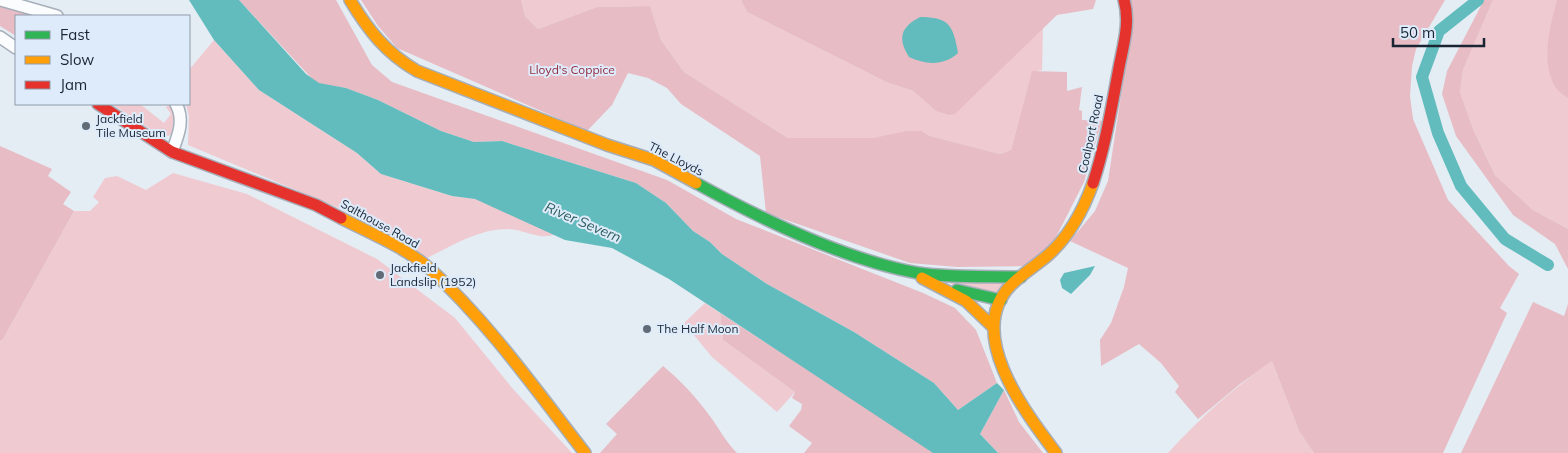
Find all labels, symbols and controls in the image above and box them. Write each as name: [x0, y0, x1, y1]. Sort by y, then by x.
legend: [15, 15, 190, 105]
scale bar: [1393, 15, 1484, 47]
text: 50 m: [1400, 23, 1435, 42]
text: Fast: [60, 25, 90, 44]
text: Slow: [60, 50, 94, 69]
park label: Lloyd's Coppice: [529, 62, 615, 77]
text: Jam: [60, 75, 87, 94]
street label: Coalport Road: [1075, 93, 1106, 175]
place label: Jackfield Tile Museum: [96, 111, 166, 140]
marker: Jackfield Tile Museum: [80, 120, 92, 132]
street label: The Lloyds: [646, 138, 706, 179]
street label: Salthouse Road: [338, 196, 422, 251]
water label: River Severn: [542, 198, 624, 246]
place label: Jackfield Landslip (1952): [390, 260, 476, 289]
marker: Jackfield Landslip (1952): [374, 269, 386, 281]
place label: The Half Moon: [657, 321, 738, 336]
marker: The Half Moon: [641, 323, 653, 335]

